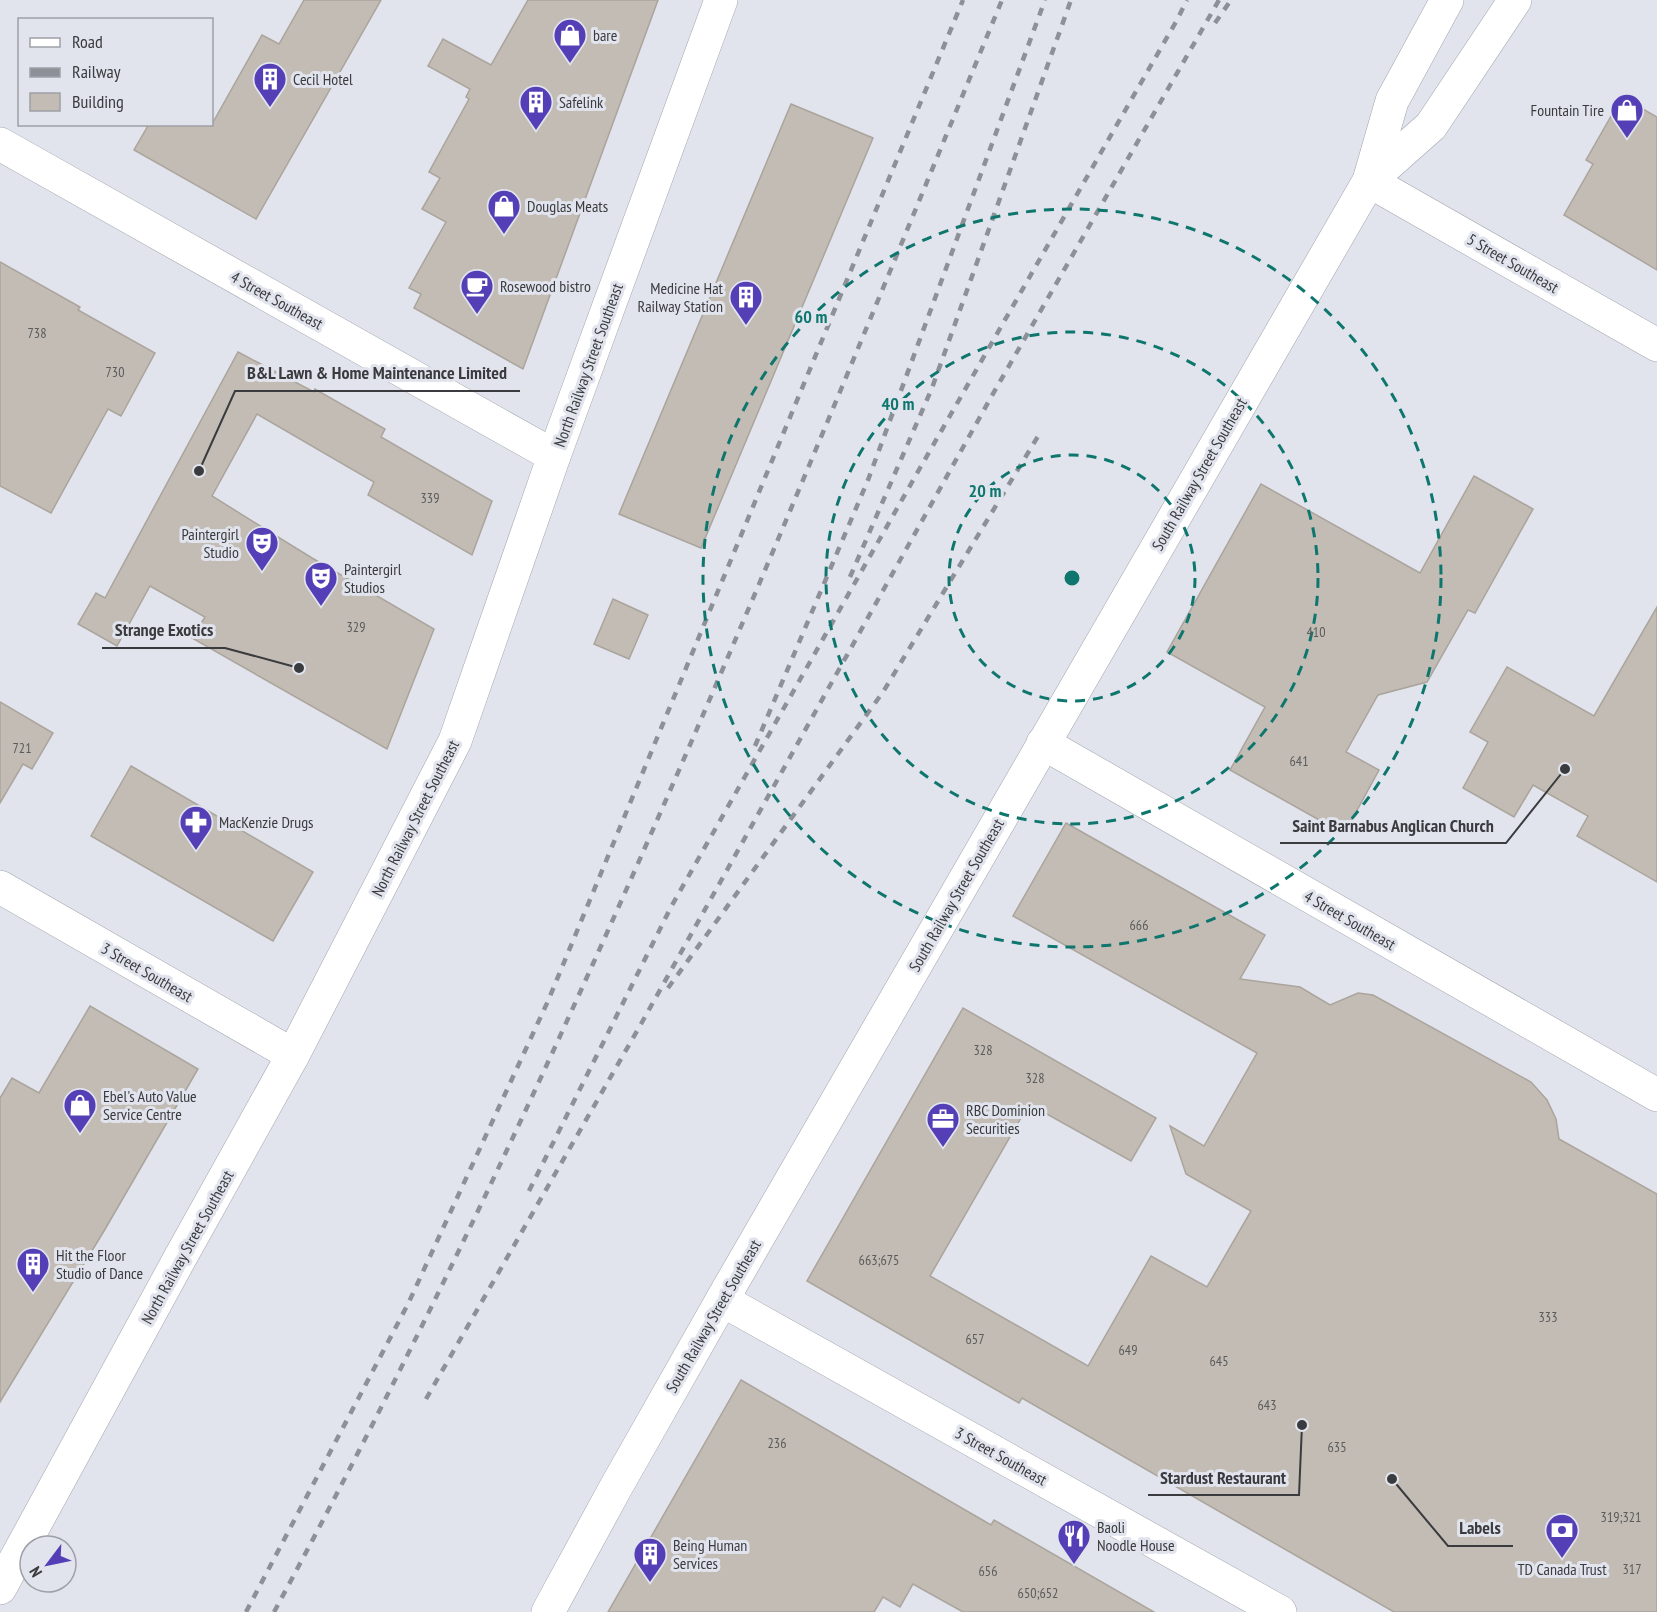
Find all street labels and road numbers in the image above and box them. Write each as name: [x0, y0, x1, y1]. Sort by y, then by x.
street label: 5 Street Southeast: [1464, 229, 1563, 297]
street label: 4 Street Southeast: [228, 267, 327, 334]
street label: North Railway Street Southeast: [549, 280, 627, 450]
street label: South Railway Street Southeast: [1147, 394, 1251, 554]
street label: North Railway Street Southeast: [367, 736, 463, 899]
street label: South Railway Street Southeast: [904, 815, 1008, 975]
street label: 4 Street Southeast: [1301, 886, 1400, 954]
street label: 3 Street Southeast: [98, 938, 197, 1006]
street label: North Railway Street Southeast: [136, 1166, 238, 1327]
street label: South Railway Street Southeast: [661, 1236, 765, 1396]
street label: 3 Street Southeast: [952, 1423, 1051, 1490]

